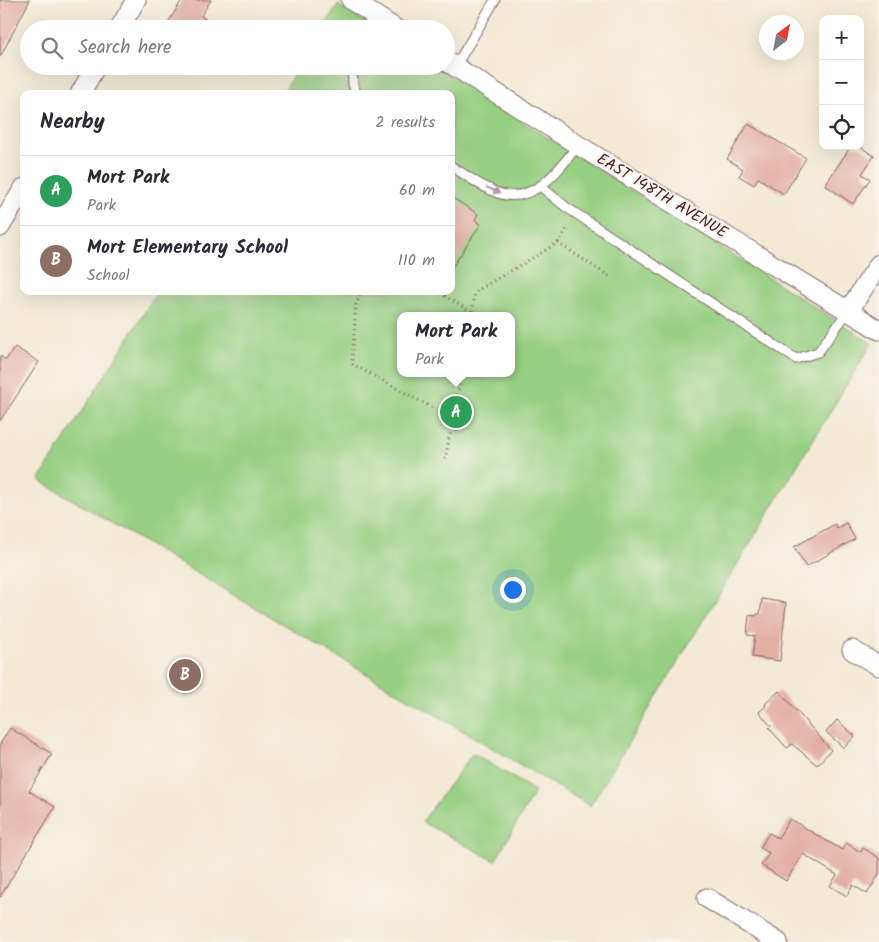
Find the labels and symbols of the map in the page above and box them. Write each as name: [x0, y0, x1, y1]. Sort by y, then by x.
north arrow: [759, 15, 804, 60]
street label: EAST 148TH AVENUE: [592, 147, 733, 245]
one-way arrow: [486, 187, 500, 195]
pin: A: [440, 393, 472, 431]
your location: [500, 577, 526, 603]
pin: B: [169, 656, 201, 694]

